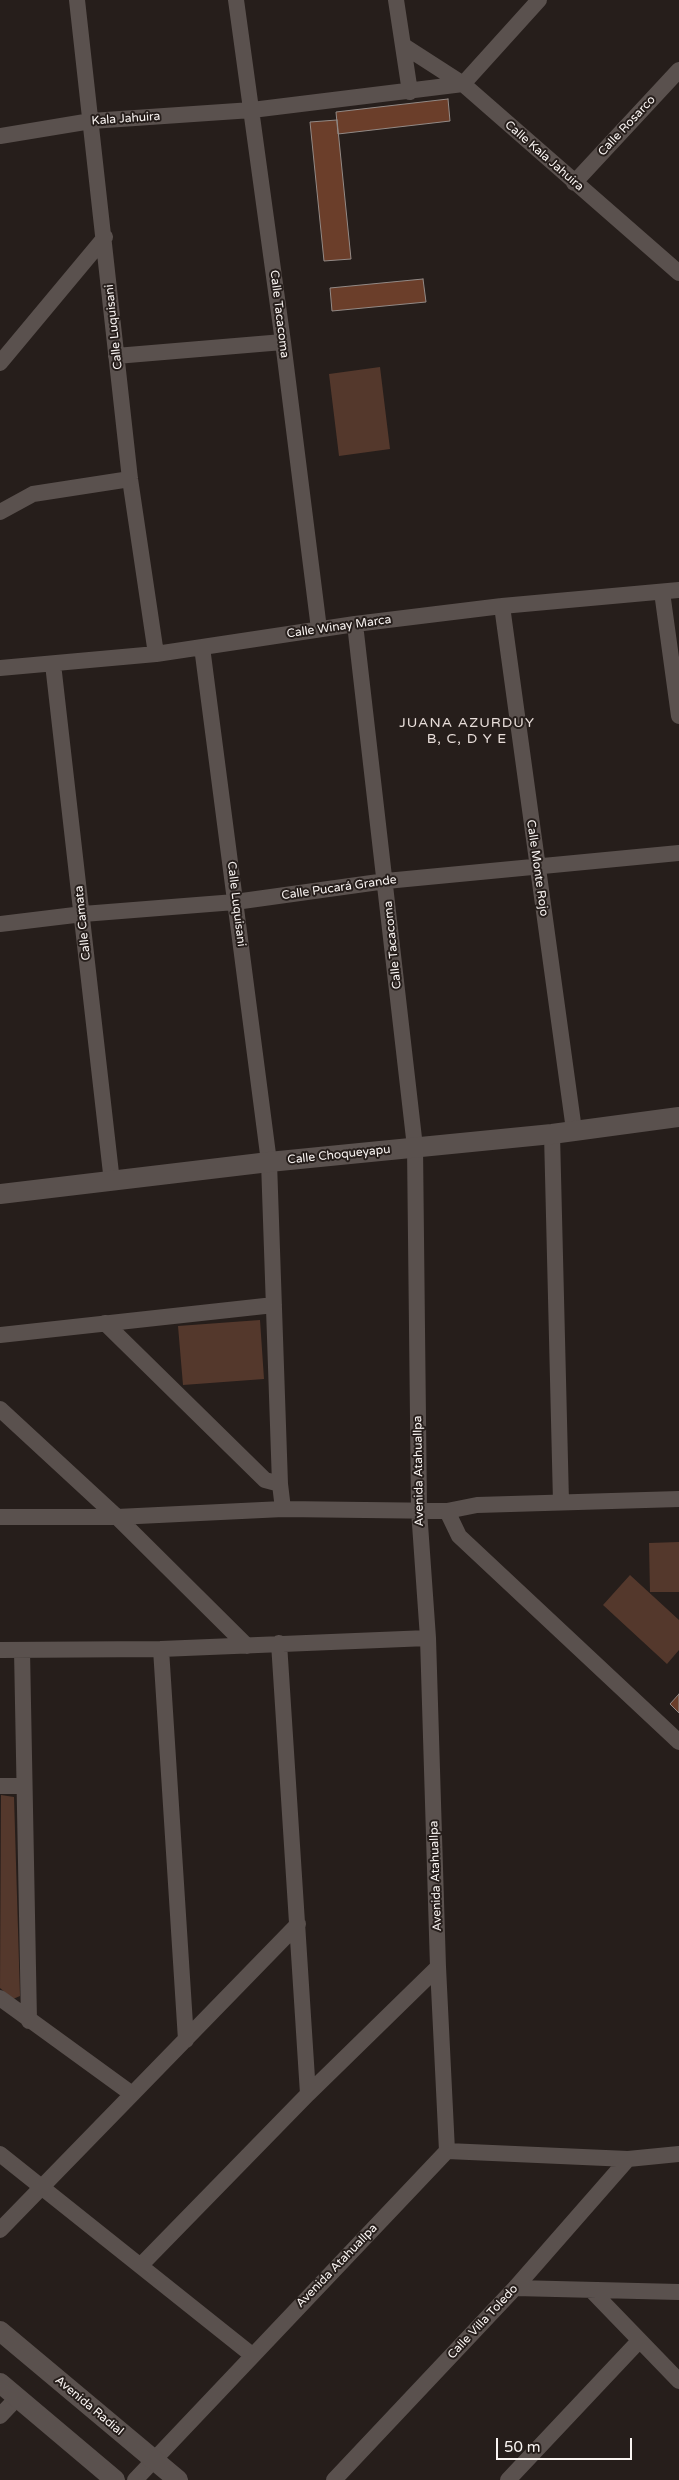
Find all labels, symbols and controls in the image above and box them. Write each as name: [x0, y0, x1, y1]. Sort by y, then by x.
street label: Calle Rosarco: [595, 93, 659, 159]
street label: Kala Jahuira: [91, 109, 161, 129]
street label: Calle Kala Jahuira: [502, 118, 586, 194]
street label: Calle Tacacoma: [266, 269, 292, 359]
street label: Calle Luquisani: [102, 284, 126, 370]
street label: Calle Winay Marca: [286, 613, 392, 641]
district label: JUANA AZURDUY B, C, D Y E: [398, 715, 536, 748]
street label: Calle Monte Rojo: [523, 819, 551, 917]
street label: Calle Luquisani: [224, 861, 248, 947]
street label: Calle Pucará Grande: [281, 873, 397, 903]
street label: Calle Camata: [72, 885, 94, 961]
street label: Calle Tacacoma: [381, 900, 405, 990]
street label: Calle Choqueyapu: [287, 1142, 391, 1168]
street label: Avenida Atahuallpa: [411, 1415, 427, 1527]
street label: Avenida Atahuallpa: [427, 1820, 445, 1932]
street label: Avenida Atahuallpa: [293, 2221, 381, 2311]
street label: Calle Villa Toledo: [445, 2282, 521, 2362]
street label: Avenida Radial: [52, 2373, 126, 2439]
scale bar: [499, 2428, 635, 2460]
text: 50 m: [504, 2438, 541, 2456]

